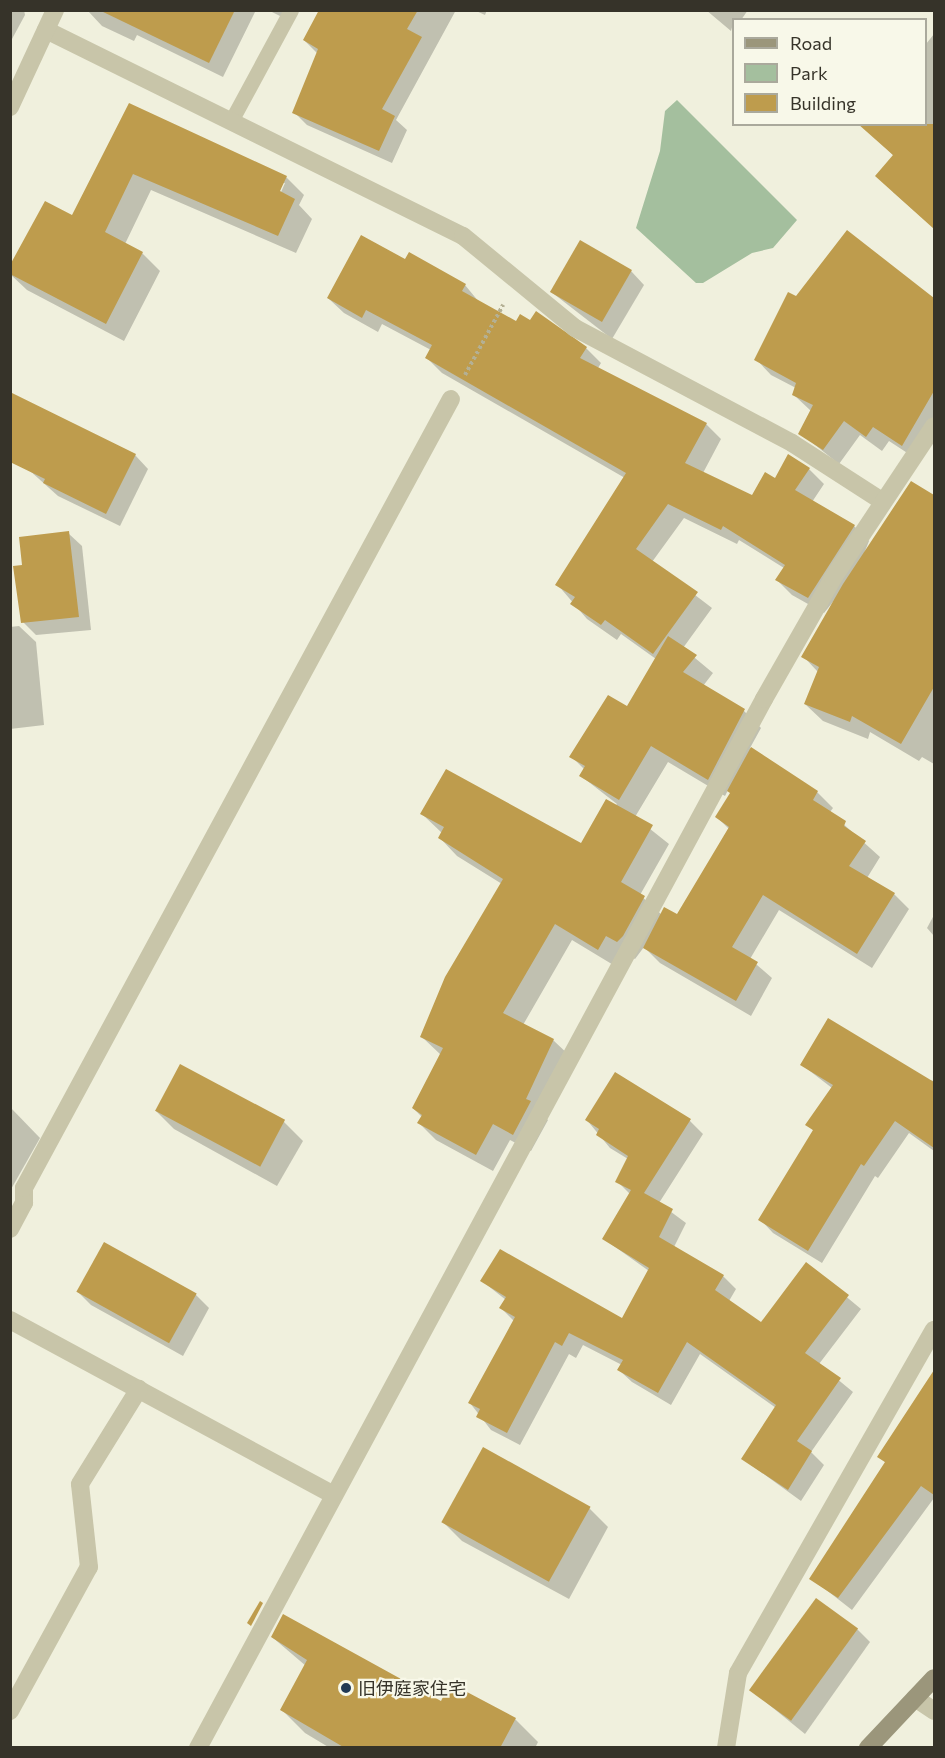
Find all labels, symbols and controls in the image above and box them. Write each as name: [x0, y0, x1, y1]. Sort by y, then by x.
legend: [732, 18, 927, 126]
text: Road: [790, 32, 832, 54]
text: Park: [790, 62, 828, 84]
text: Building: [790, 92, 856, 114]
place label: 旧伊庭家住宅: [358, 1677, 466, 1699]
marker: 旧伊庭家住宅: [339, 1681, 353, 1695]

